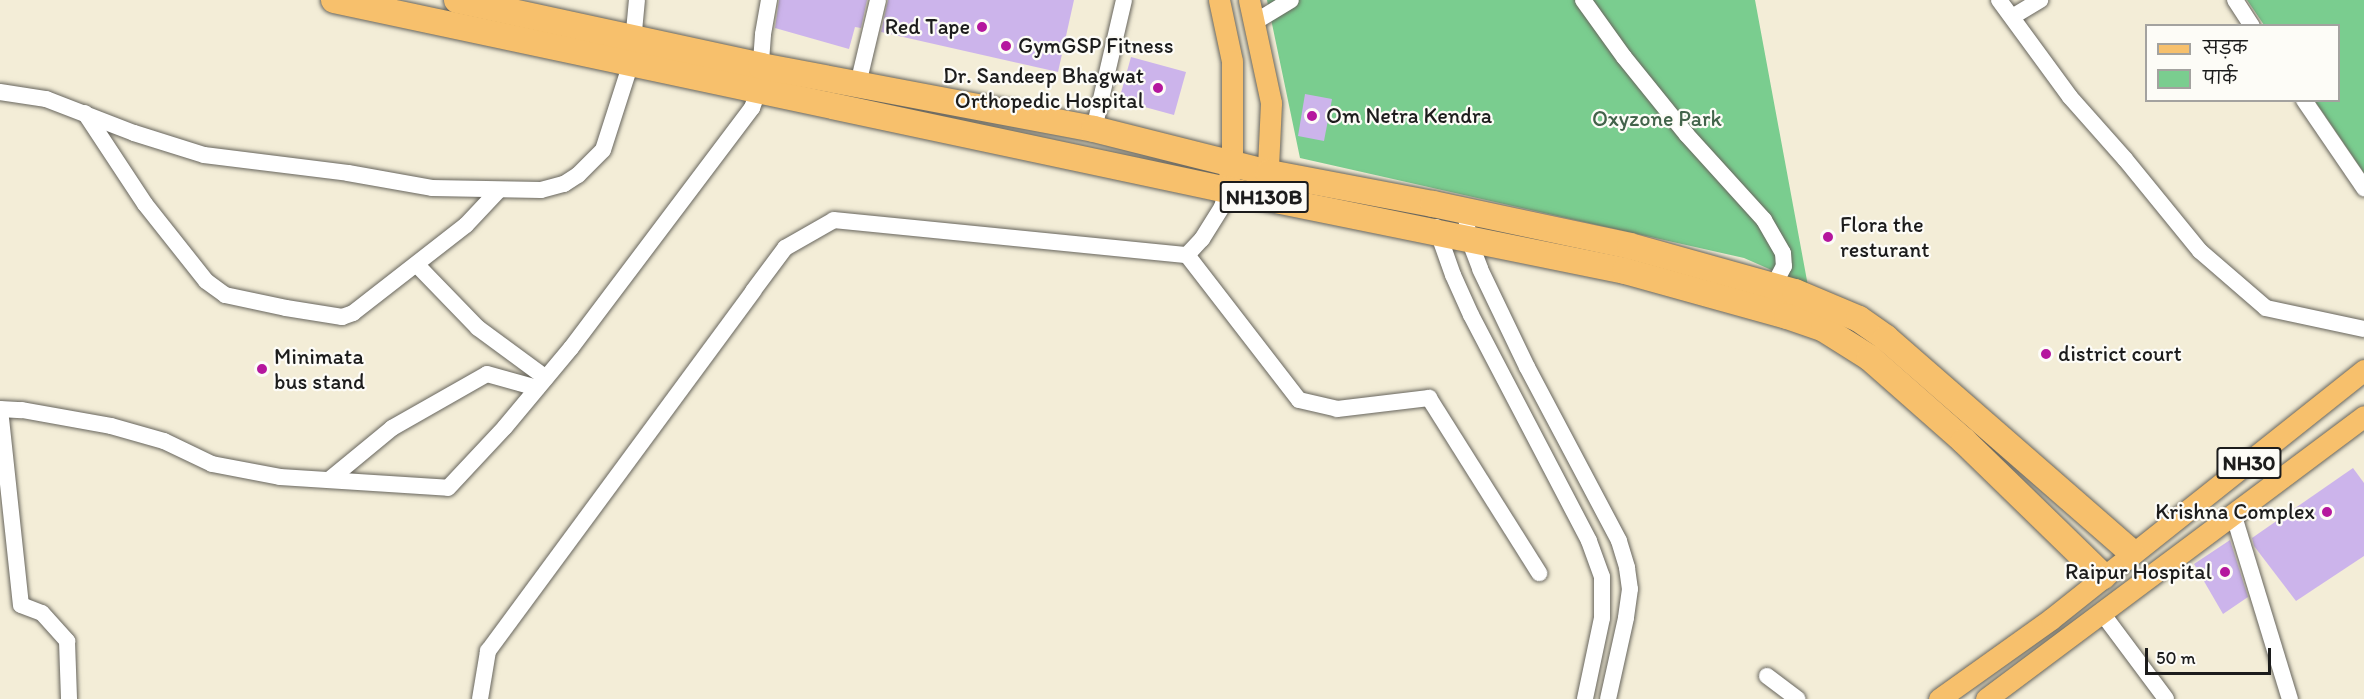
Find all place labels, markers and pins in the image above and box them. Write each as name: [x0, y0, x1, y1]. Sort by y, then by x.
place label: Red Tape: [886, 14, 970, 40]
marker: Red Tape: [975, 20, 989, 34]
place label: GymGSP Fitness: [1018, 33, 1173, 59]
marker: GymGSP Fitness: [999, 39, 1013, 53]
place label: Dr. Sandeep Bhagwat Orthopedic Hospital: [942, 62, 1144, 113]
marker: Dr. Sandeep Bhagwat Orthopedic Hospital: [1149, 79, 1167, 97]
place label: Om Netra Kendra: [1326, 103, 1491, 129]
marker: Om Netra Kendra: [1303, 107, 1321, 125]
place label: Flora the resturant: [1840, 211, 1929, 262]
marker: Flora the resturant: [1821, 230, 1835, 244]
place label: district court: [2058, 341, 2182, 367]
place label: Minimata bus stand: [274, 343, 366, 394]
marker: district court: [2039, 347, 2053, 361]
marker: Minimata bus stand: [255, 362, 269, 376]
place label: Krishna Complex: [2155, 499, 2315, 525]
marker: Krishna Complex: [2320, 505, 2334, 519]
place label: Raipur Hospital: [2066, 559, 2212, 585]
marker: Raipur Hospital: [2216, 563, 2234, 581]

